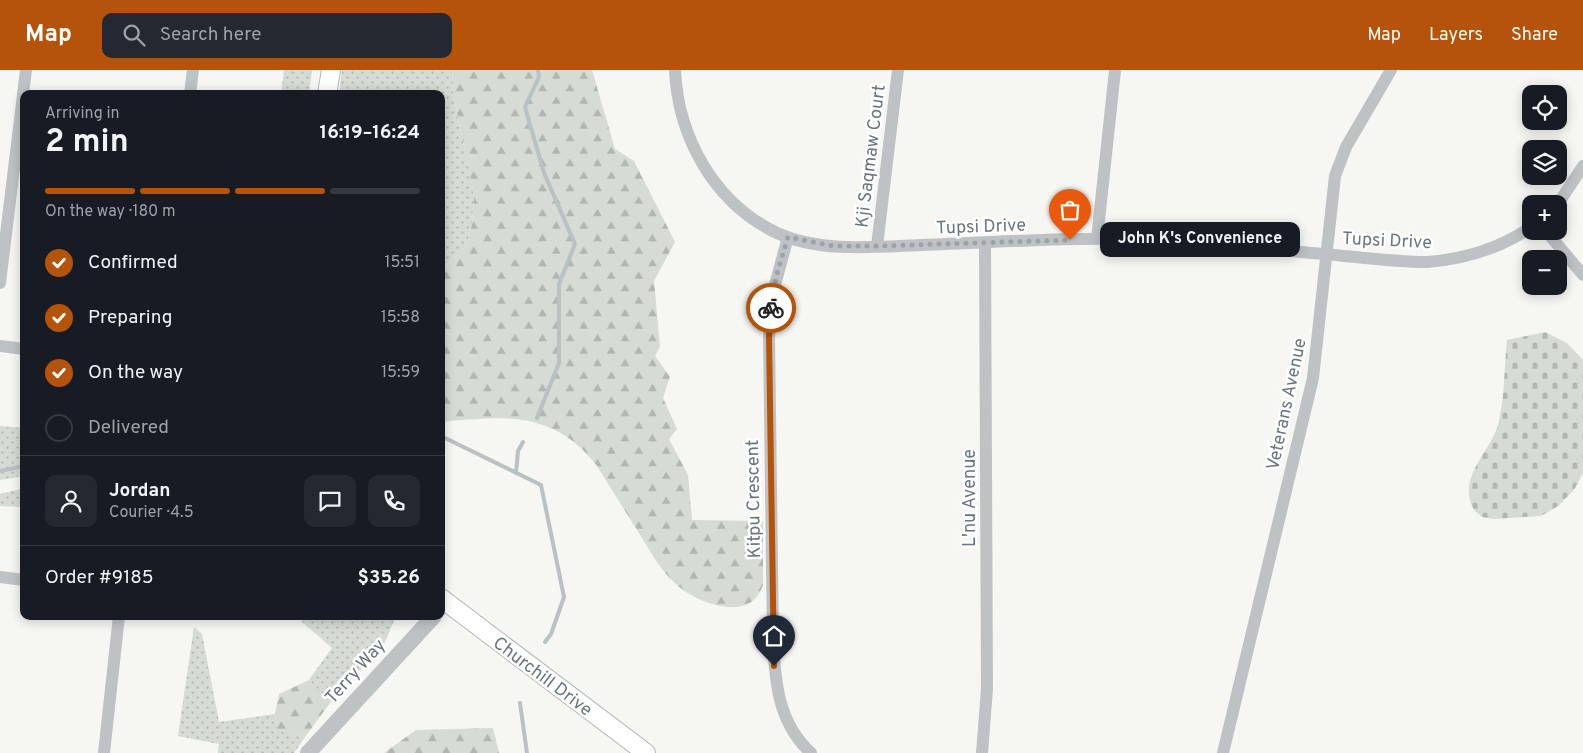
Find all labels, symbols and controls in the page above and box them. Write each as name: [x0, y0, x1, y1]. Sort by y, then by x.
search box: [102, 13, 452, 58]
text: Map: [25, 20, 72, 50]
icon: search: [120, 21, 148, 49]
text: Search here: [160, 23, 261, 47]
text: Map: [1367, 24, 1401, 47]
text: Layers: [1429, 24, 1483, 47]
text: Share: [1511, 24, 1558, 47]
street label: Kji Saqmaw Court: [851, 83, 892, 229]
map controls: [1522, 85, 1567, 295]
button: locate: [1522, 85, 1567, 130]
text: Arriving in: [45, 104, 120, 124]
text: 16:19–16:24: [320, 121, 420, 145]
text: 2 min: [45, 123, 129, 163]
button: layers: [1522, 140, 1567, 185]
pin: [1049, 189, 1091, 240]
button: +: [1522, 195, 1567, 240]
icon: bag: [1056, 196, 1084, 224]
text: On the way · 180 m: [45, 202, 176, 222]
street label: Tupsi Drive: [936, 214, 1026, 241]
callout: John K's Convenience: [1100, 222, 1300, 258]
street label: Tupsi Drive: [1341, 228, 1432, 255]
text: John K's Convenience: [1118, 229, 1282, 249]
icon: check: [45, 249, 73, 277]
button: −: [1522, 250, 1567, 295]
text: Confirmed: [88, 251, 178, 275]
text: 15:51: [385, 253, 420, 273]
courier: [746, 283, 796, 333]
icon: bike: [757, 294, 785, 322]
icon: check: [45, 304, 73, 332]
text: Preparing: [88, 306, 172, 330]
text: 15:58: [381, 308, 420, 328]
street label: Veterans Avenue: [1262, 336, 1313, 473]
icon: check: [45, 359, 73, 387]
text: On the way: [88, 361, 183, 385]
text: 15:59: [381, 363, 420, 383]
text: Delivered: [88, 416, 169, 440]
street label: Kitpu Crescent: [742, 439, 767, 559]
street label: L'nu Avenue: [959, 449, 982, 547]
button: person: [45, 475, 97, 527]
button: chat: [304, 475, 356, 527]
button: phone: [368, 475, 420, 527]
text: Jordan: [109, 479, 171, 503]
text: Courier · 4.5: [109, 503, 194, 523]
text: Order #9185: [45, 566, 154, 590]
text: $35.26: [358, 566, 420, 590]
pin: [753, 615, 795, 666]
icon: home: [760, 622, 788, 650]
street label: Churchill Drive: [488, 632, 596, 722]
street label: Terry Way: [321, 635, 391, 709]

